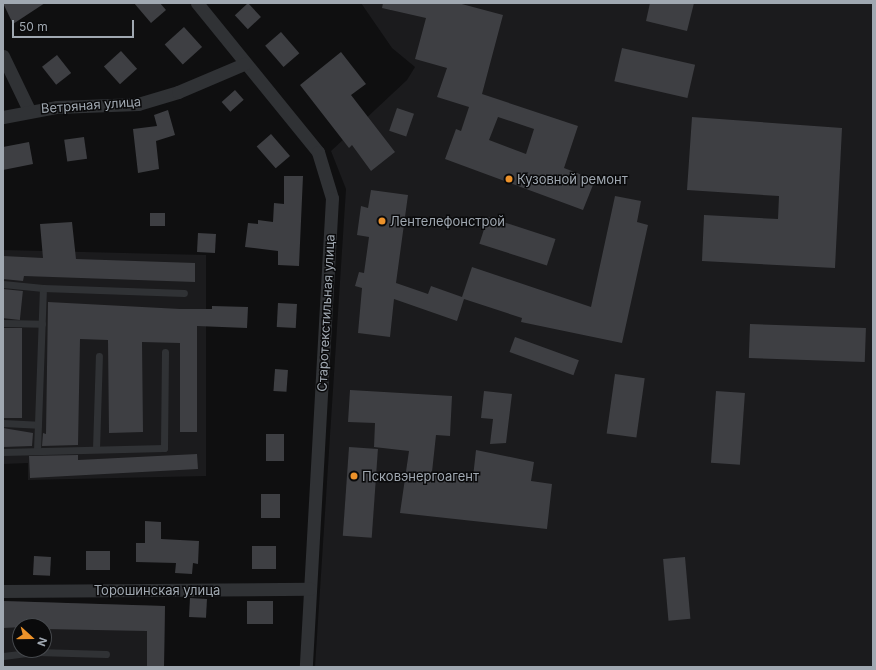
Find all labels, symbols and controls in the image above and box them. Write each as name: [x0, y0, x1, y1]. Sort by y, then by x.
scale bar: [14, 12, 136, 38]
text: 50 m: [19, 19, 48, 34]
street label: Ветряная улица: [40, 94, 142, 116]
place label: Кузовной ремонт: [517, 171, 628, 187]
marker: Кузовной ремонт: [504, 174, 514, 184]
place label: Лентелефонстрой: [390, 213, 505, 229]
marker: Лентелефонстрой: [377, 216, 387, 226]
street label: Старотекстильная улица: [314, 234, 338, 392]
place label: Псковэнергоагент: [362, 468, 479, 484]
marker: Псковэнергоагент: [349, 471, 359, 481]
street label: Торошинская улица: [94, 582, 220, 598]
north arrow: [12, 618, 52, 658]
text: N: [34, 636, 50, 648]

